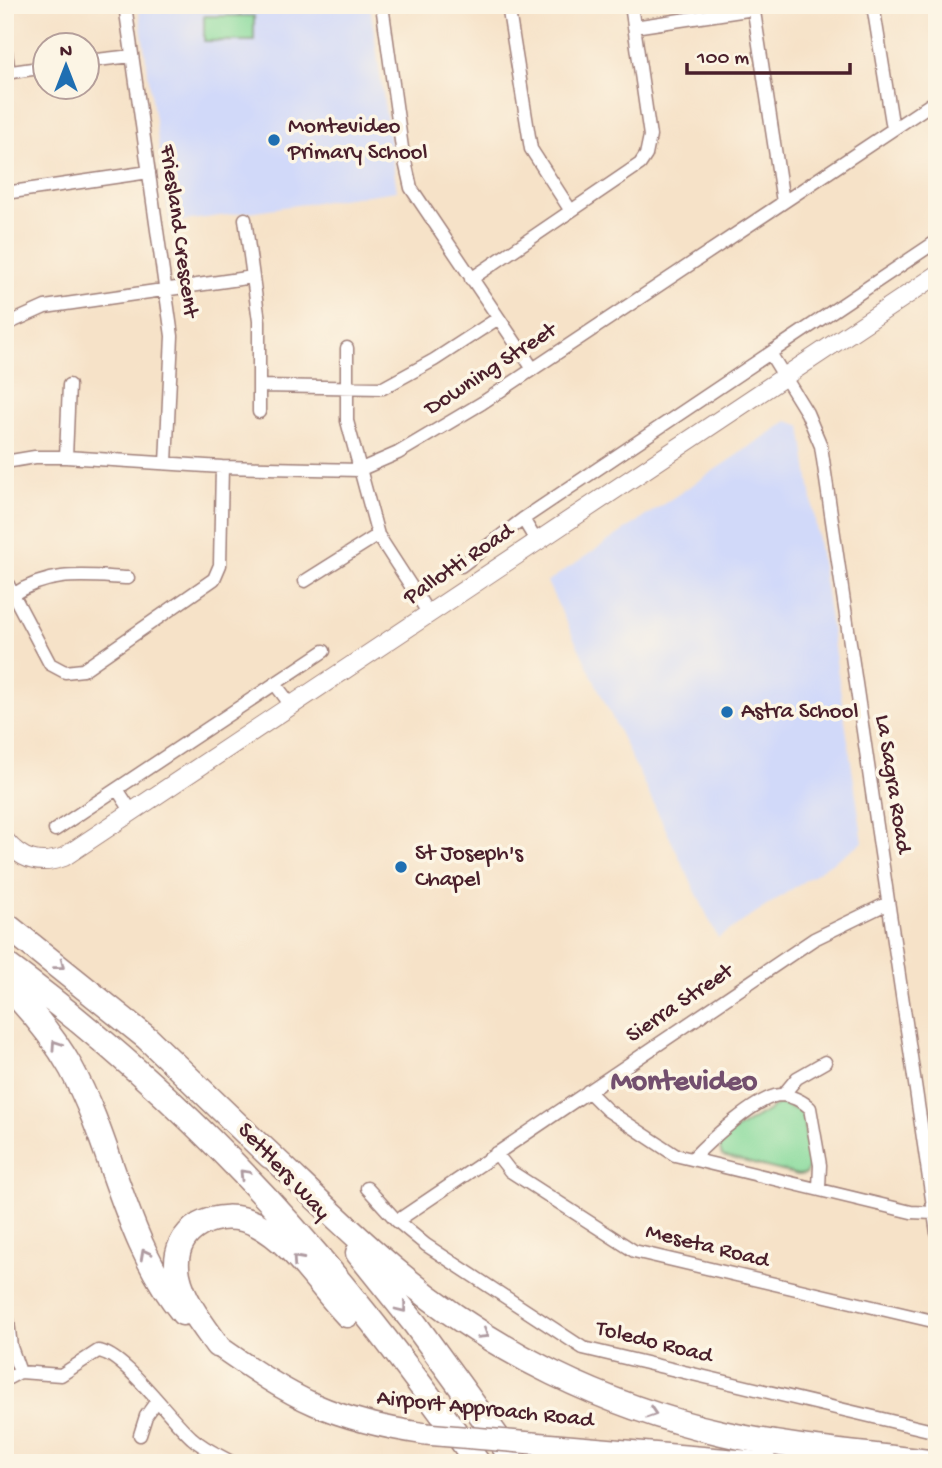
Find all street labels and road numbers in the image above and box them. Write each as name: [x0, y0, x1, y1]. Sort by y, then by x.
street label: Friesland Crescent: [152, 142, 204, 321]
street label: Downing Street: [418, 317, 563, 424]
street label: Pallotti Road: [398, 517, 520, 612]
street label: La Sagra Road: [868, 713, 917, 857]
street label: Sierra Street: [621, 957, 740, 1050]
street label: Settlers Way: [231, 1117, 335, 1227]
street label: Meseta Road: [643, 1219, 773, 1276]
street label: Toledo Road: [591, 1315, 716, 1371]
street label: Airport Approach Road: [375, 1385, 596, 1435]

